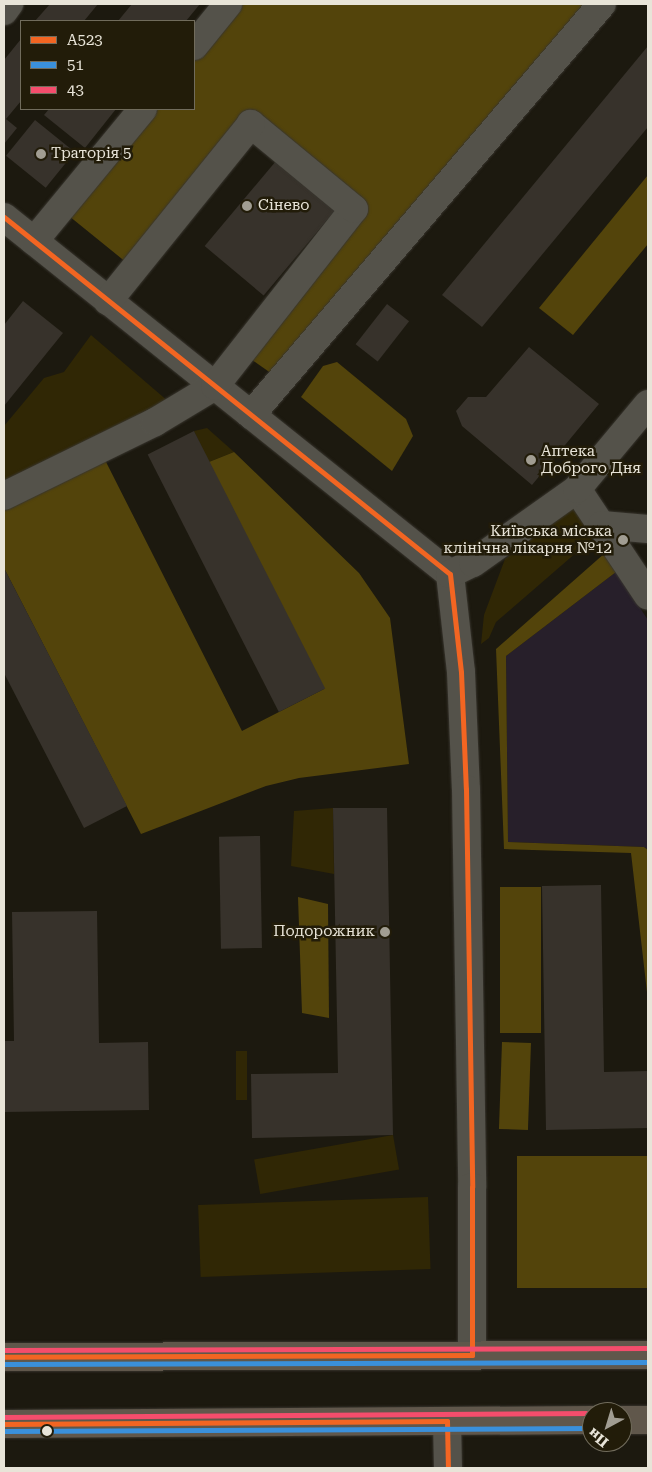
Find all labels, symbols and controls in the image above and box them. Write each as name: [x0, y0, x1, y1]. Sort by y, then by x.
legend: [20, 20, 195, 110]
text: А523: [67, 31, 103, 49]
text: 51: [67, 56, 84, 74]
text: 43: [67, 81, 84, 99]
place label: Траторія 5: [51, 145, 131, 163]
marker: Траторія 5: [35, 148, 47, 160]
place label: Сінево: [258, 197, 309, 215]
marker: Сінево: [240, 199, 254, 213]
place label: Аптека Доброго Дня: [541, 442, 641, 477]
marker: Аптека Доброго Дня: [525, 454, 537, 466]
place label: Київська міська клінічна лікарня №12: [443, 522, 612, 557]
marker: Київська міська клінічна лікарня №12: [616, 533, 630, 547]
place label: Подорожник: [273, 923, 375, 941]
marker: Подорожник: [379, 926, 391, 938]
north arrow: [582, 1402, 632, 1452]
text: Пн: [585, 1425, 611, 1451]
unlabelled marker: [42, 1426, 52, 1436]

